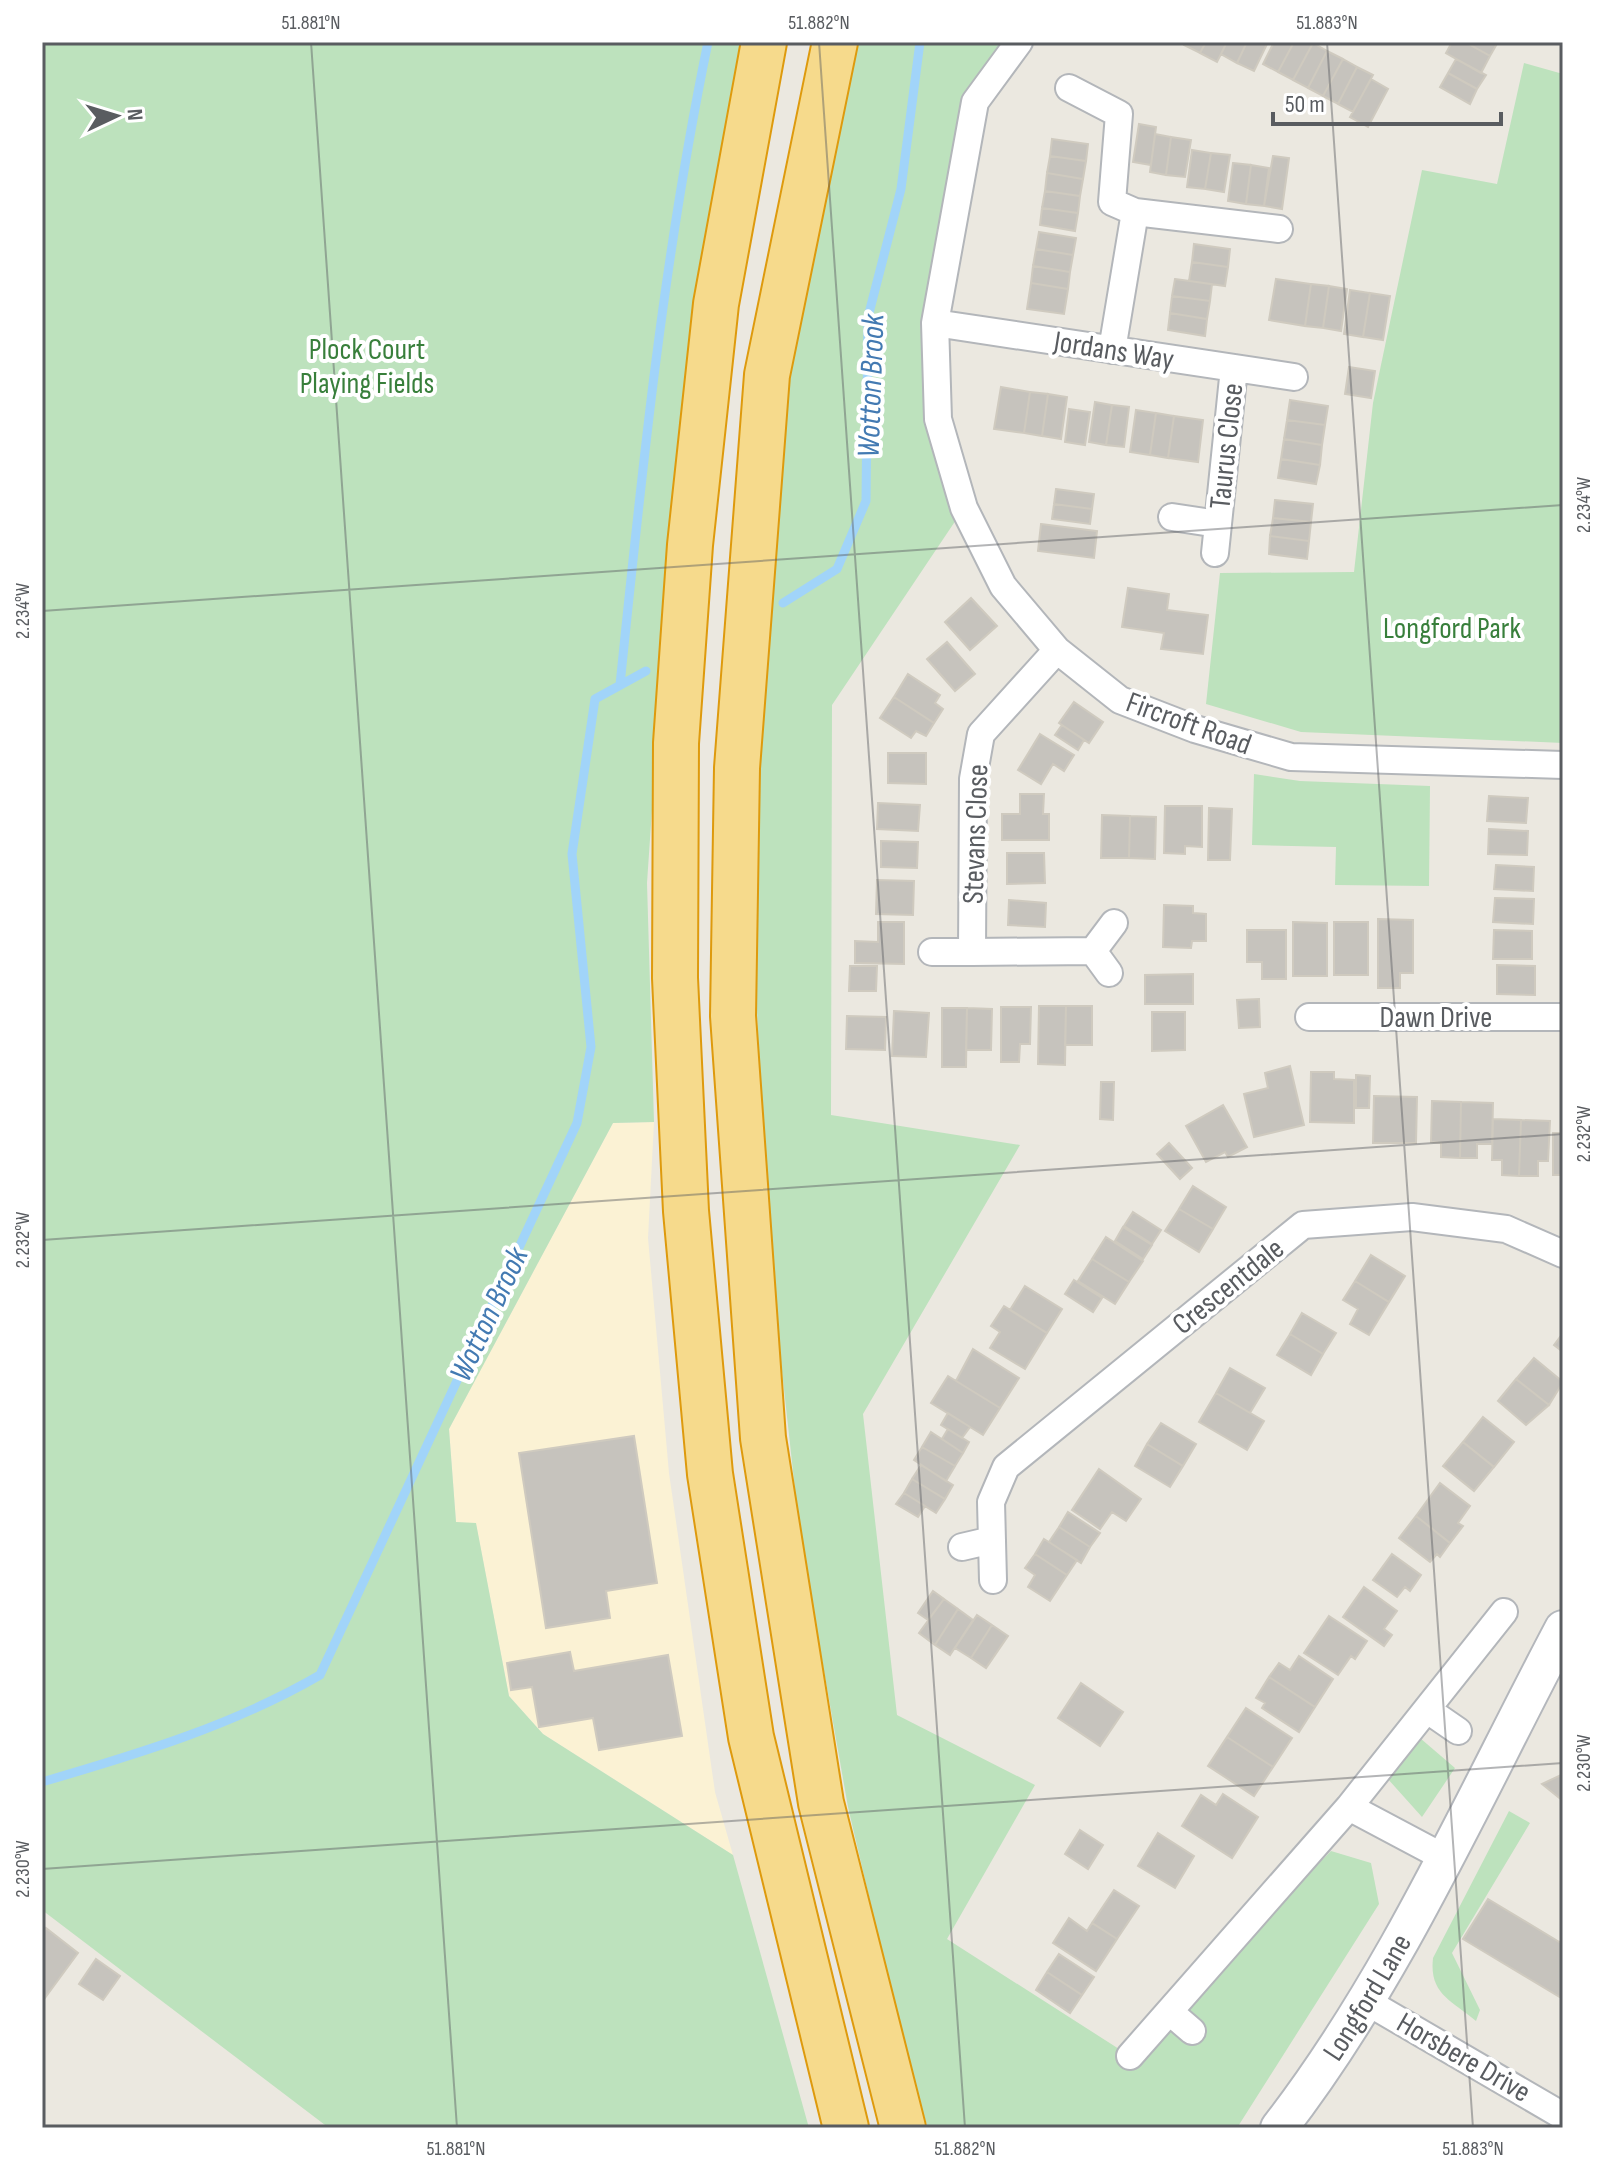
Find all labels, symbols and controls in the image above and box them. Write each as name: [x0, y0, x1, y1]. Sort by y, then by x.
text: 51.881°N: [281, 11, 341, 35]
text: 51.882°N: [788, 11, 850, 35]
text: 51.883°N: [1296, 11, 1358, 35]
north arrow: [76, 76, 156, 156]
scale bar: [1273, 76, 1501, 126]
text: 50 m: [1285, 90, 1325, 119]
text: N: [121, 108, 148, 122]
water label: Wotton Brook: [850, 313, 894, 458]
street label: Jordans Way: [1050, 324, 1177, 378]
park label: Plock Court Playing Fields: [300, 332, 434, 402]
street label: Taurus Close: [1202, 381, 1252, 511]
text: 2.234°W: [1572, 477, 1596, 533]
text: 2.234°W: [11, 583, 35, 639]
park label: Longford Park: [1383, 611, 1521, 647]
street label: Fircroft Road: [1121, 685, 1256, 763]
street label: Stevans Close: [956, 763, 996, 905]
street label: Dawn Drive: [1380, 1000, 1492, 1036]
text: 2.232°W: [1572, 1106, 1596, 1162]
text: 2.232°W: [11, 1212, 35, 1268]
street label: Crescentdale: [1166, 1231, 1292, 1343]
water label: Wotton Brook: [441, 1240, 538, 1388]
text: 2.230°W: [1572, 1734, 1596, 1792]
text: 2.230°W: [11, 1840, 35, 1898]
street label: Longford Lane: [1316, 1928, 1420, 2068]
street label: Horsbere Drive: [1390, 2005, 1537, 2111]
text: 51.881°N: [426, 2137, 486, 2161]
text: 51.882°N: [934, 2137, 996, 2161]
text: 51.883°N: [1442, 2137, 1504, 2161]

